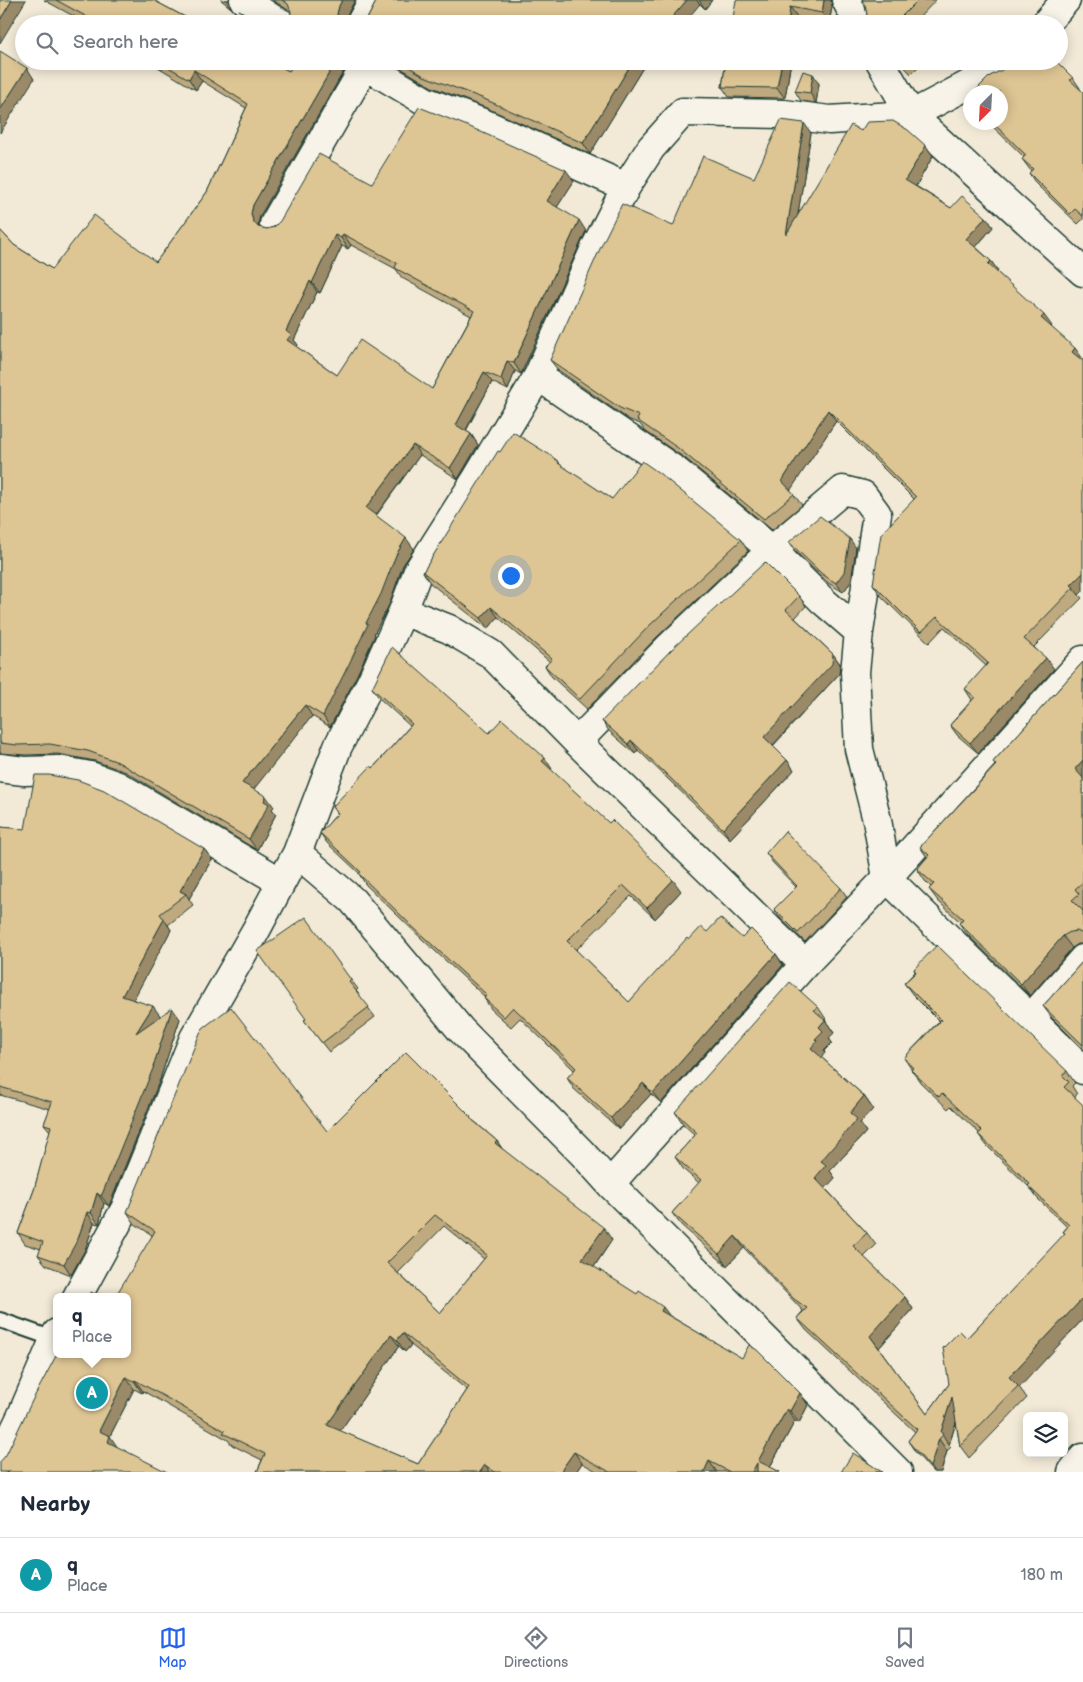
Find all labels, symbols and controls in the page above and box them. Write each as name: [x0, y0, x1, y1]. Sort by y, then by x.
search box: [15, 15, 1068, 70]
icon: search: [33, 29, 61, 57]
text: Search here: [73, 31, 178, 54]
north arrow: [963, 85, 1008, 130]
your location: [498, 563, 524, 589]
popup: [53, 1293, 131, 1358]
text: q: [72, 1305, 83, 1328]
text: Place: [72, 1328, 112, 1347]
pin: A: [76, 1374, 108, 1412]
map controls: [1023, 1412, 1068, 1457]
button: layers: [1023, 1412, 1068, 1457]
text: Nearby: [20, 1492, 90, 1517]
text: q: [67, 1554, 78, 1577]
text: A: [31, 1566, 41, 1585]
text: 180 m: [1021, 1566, 1063, 1585]
text: Place: [67, 1577, 108, 1596]
tab: Map: [159, 1624, 187, 1671]
tab: Directions: [504, 1624, 568, 1671]
tab: Saved: [885, 1624, 924, 1671]

